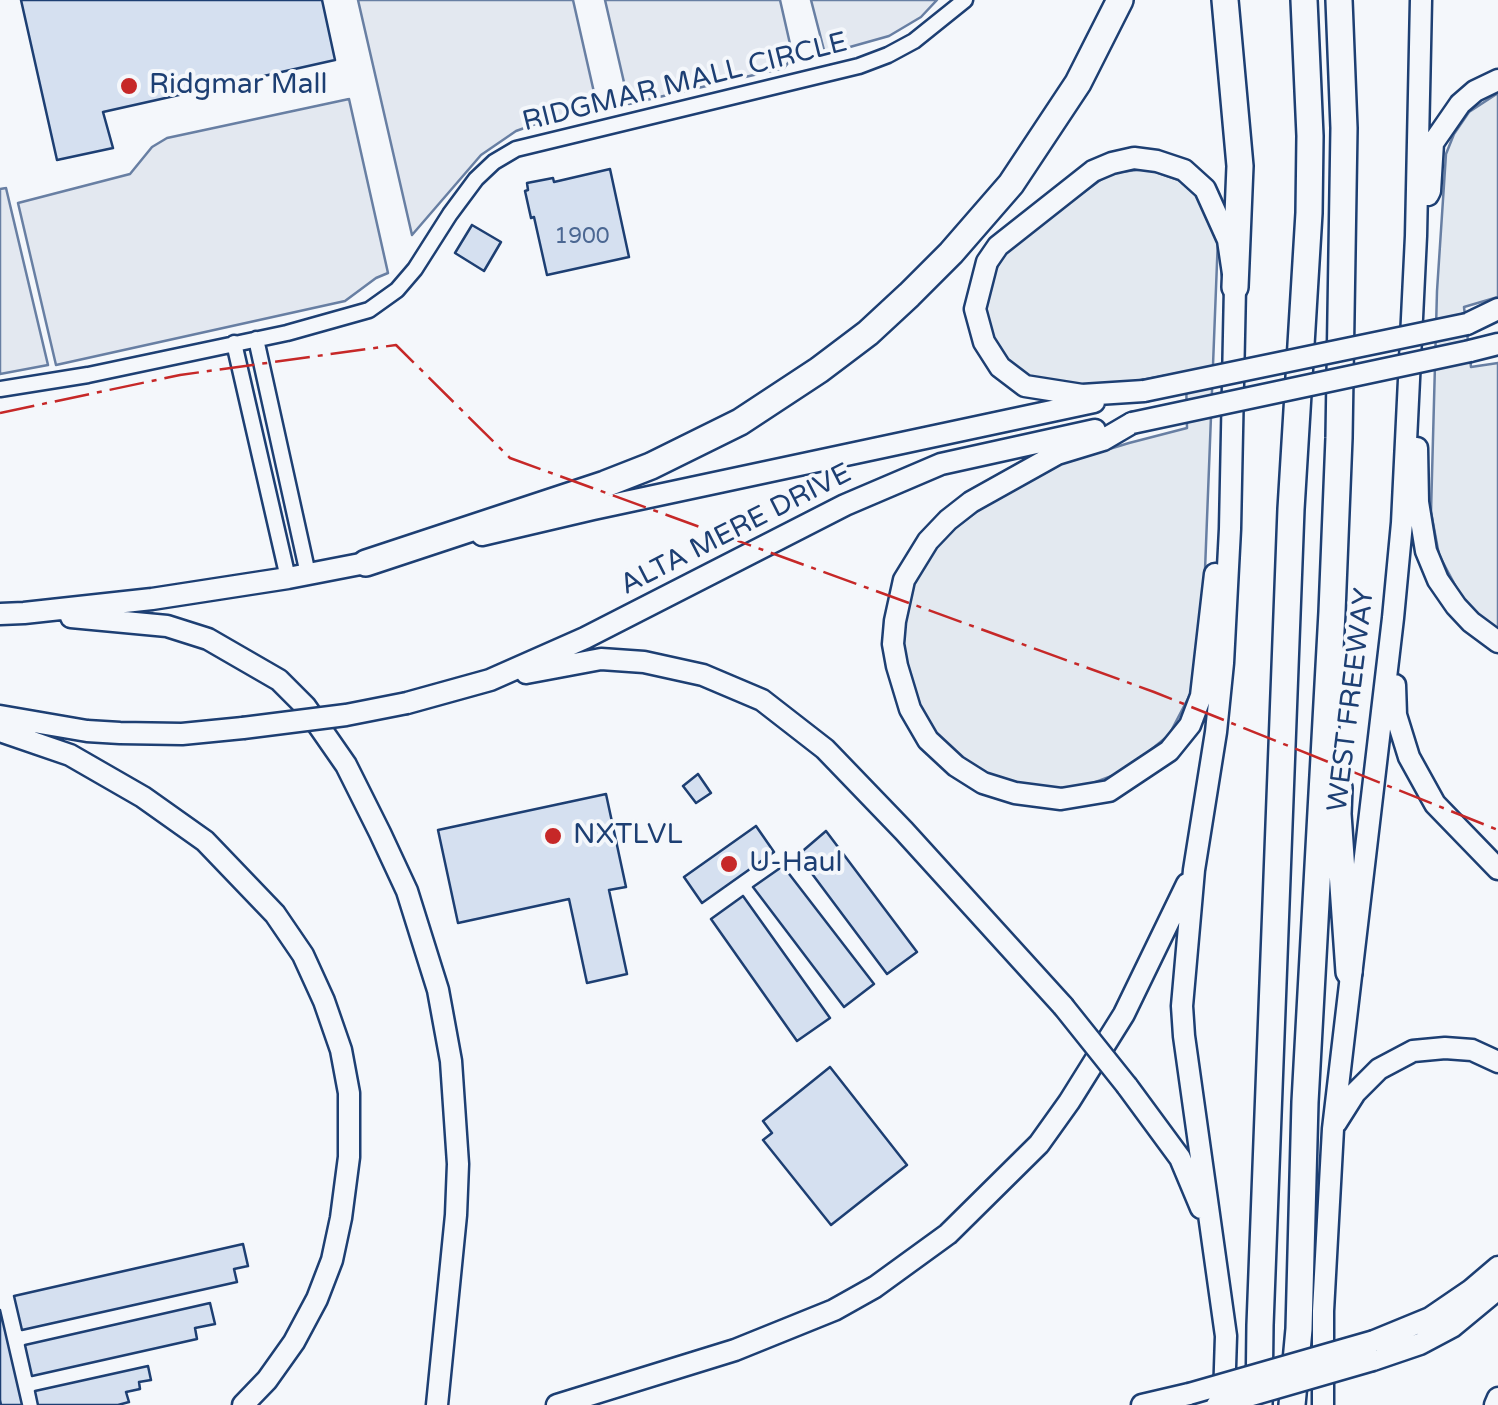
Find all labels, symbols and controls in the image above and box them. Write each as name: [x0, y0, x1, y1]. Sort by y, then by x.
street label: RIDGMAR MALL CIRCLE: [519, 26, 851, 140]
place label: Ridgmar Mall: [149, 69, 327, 103]
marker: Ridgmar Mall: [118, 75, 140, 97]
house number: 1900: [554, 224, 610, 250]
street label: ALTA MERE DRIVE: [615, 457, 857, 603]
street label: WEST FREEWAY: [1322, 586, 1382, 814]
place label: NXTLVL: [573, 819, 683, 853]
marker: NXTLVL: [542, 825, 564, 847]
place label: U-Haul: [749, 847, 842, 881]
marker: U-Haul: [718, 853, 740, 875]

